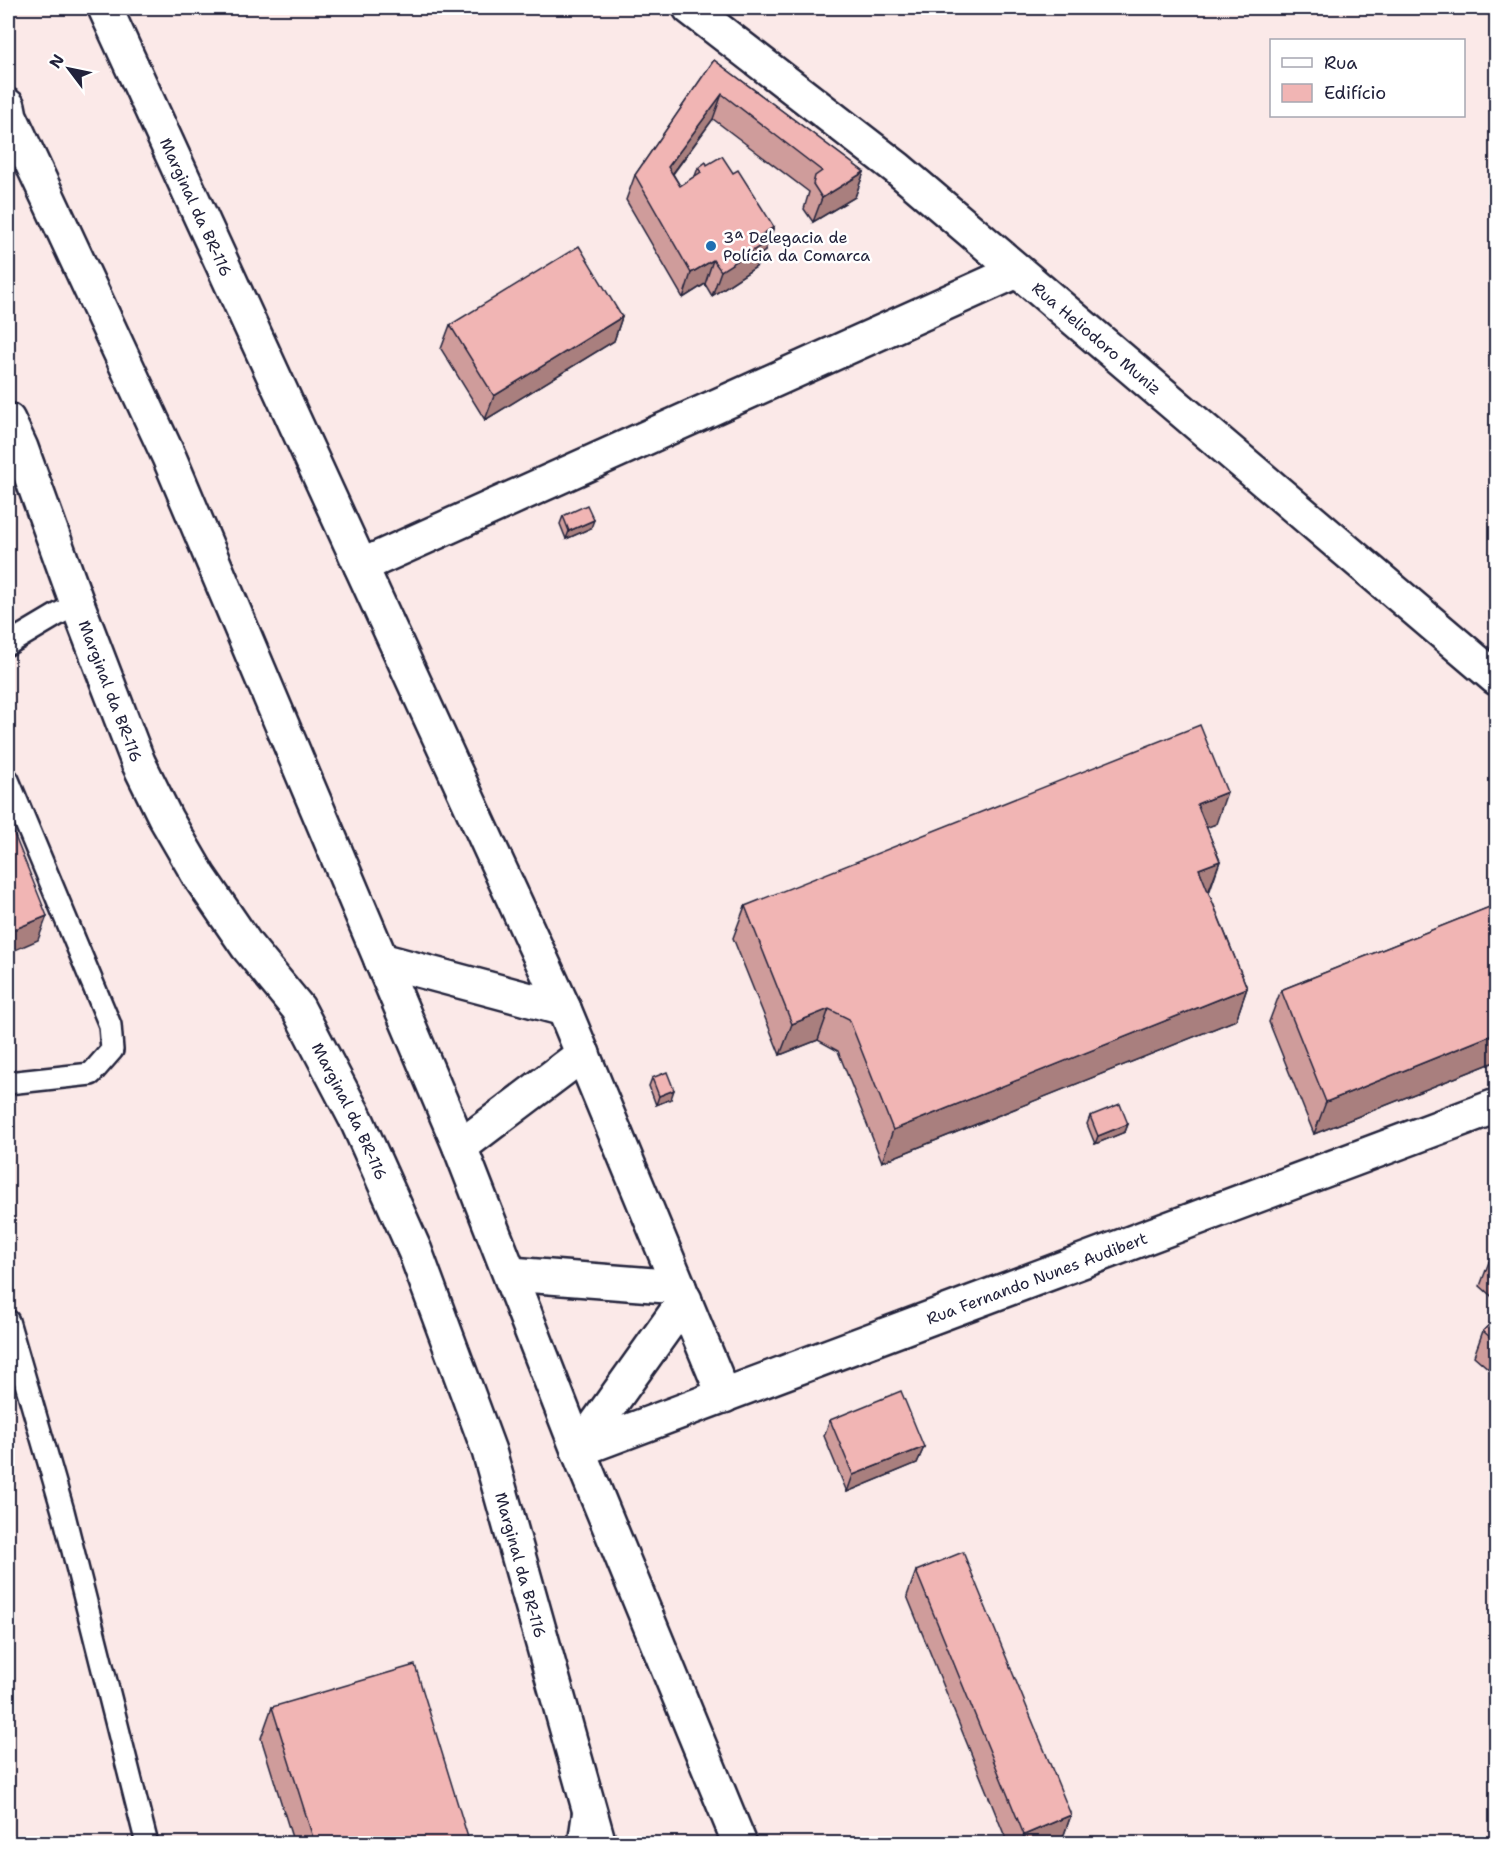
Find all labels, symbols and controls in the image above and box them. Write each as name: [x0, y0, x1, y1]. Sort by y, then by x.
north arrow: [39, 39, 99, 99]
legend: [1270, 39, 1465, 117]
text: N: [44, 50, 69, 72]
text: Rua: [1324, 51, 1357, 75]
text: Edifício: [1324, 81, 1386, 105]
street label: Marginal da BR-116: [155, 134, 237, 280]
place label: 3ª Delegacia de Polícia da Comarca: [723, 227, 870, 266]
marker: 3ª Delegacia de Polícia da Comarca: [704, 239, 718, 253]
street label: Rua Heliodoro Muniz: [1028, 277, 1166, 399]
street label: Marginal da BR-116: [74, 617, 148, 765]
street label: Marginal da BR-116: [307, 1039, 392, 1183]
street label: Rua Fernando Nunes Audibert: [923, 1227, 1150, 1329]
street label: Marginal da BR-116: [491, 1490, 551, 1640]

